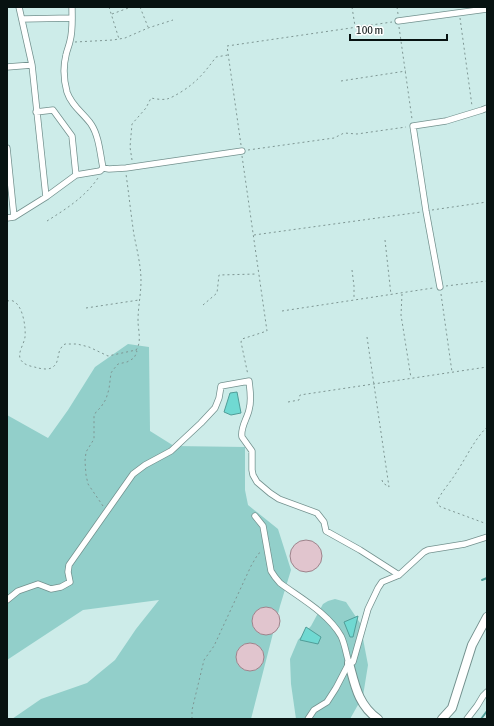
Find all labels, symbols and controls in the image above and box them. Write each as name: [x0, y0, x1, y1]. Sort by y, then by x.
scale bar: [350, 16, 447, 42]
text: 100 m: [356, 23, 383, 37]

